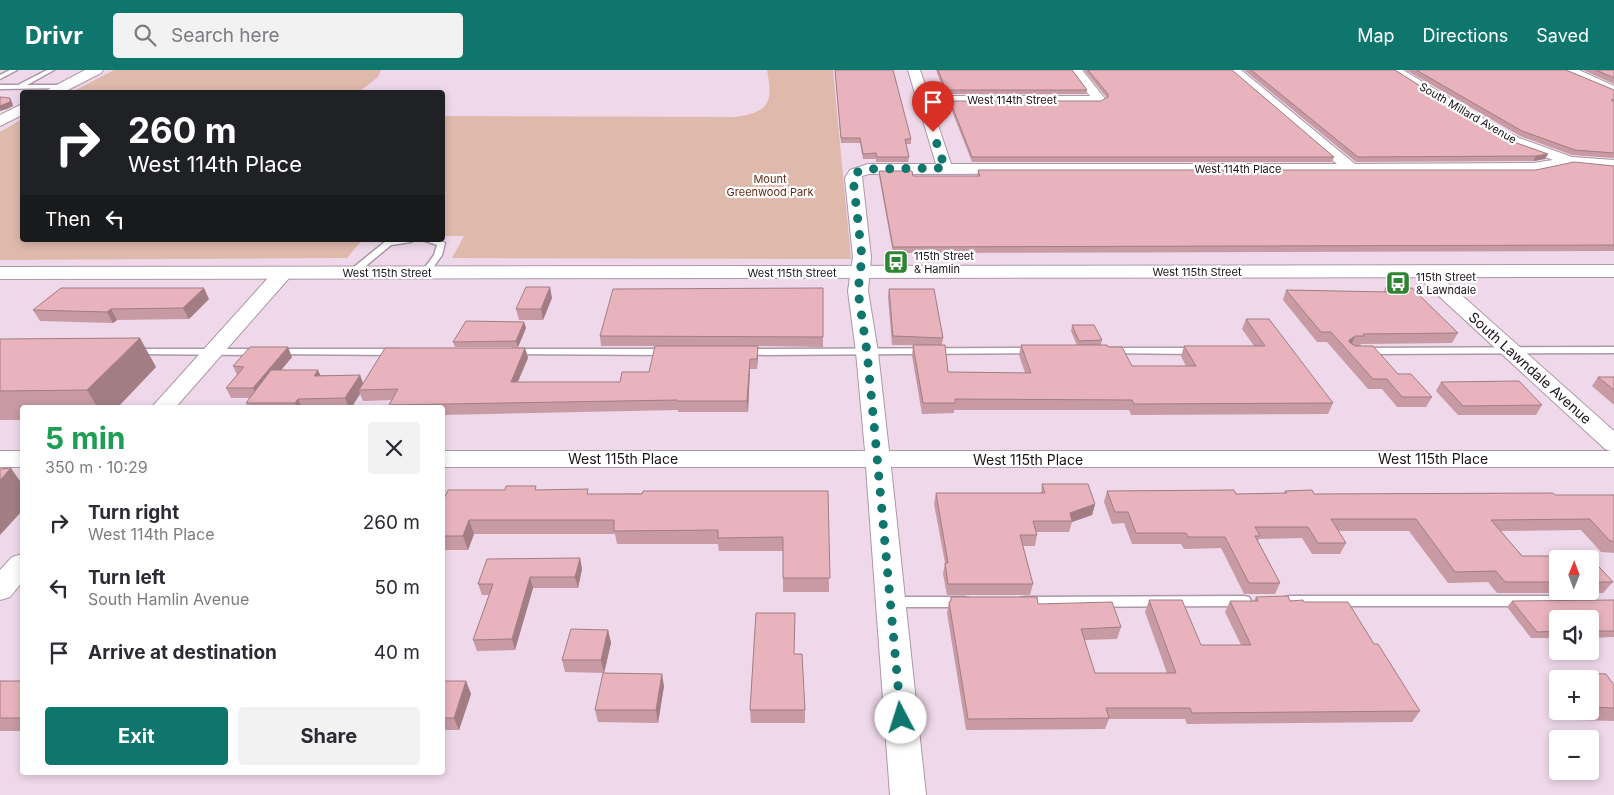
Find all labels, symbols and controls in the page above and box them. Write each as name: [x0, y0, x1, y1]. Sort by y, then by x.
search box: [113, 13, 463, 58]
text: Drivr: [25, 21, 83, 50]
icon: search: [131, 21, 159, 49]
text: Search here: [171, 24, 280, 47]
text: Map: [1357, 25, 1395, 46]
text: Directions: [1423, 25, 1508, 46]
text: Saved: [1536, 25, 1589, 46]
street label: South Millard Avenue: [1417, 79, 1519, 147]
pin: [912, 81, 954, 132]
icon: arrive: [919, 88, 947, 116]
street label: West 114th Street: [967, 93, 1057, 107]
text: 260 m: [128, 109, 237, 151]
icon: right: [45, 110, 110, 175]
text: West 114th Place: [128, 151, 302, 177]
street label: West 114th Place: [1194, 162, 1282, 176]
park label: Mount Greenwood Park: [727, 172, 813, 199]
icon: left: [101, 205, 129, 233]
text: Then: [45, 208, 91, 231]
bus stop icon: 115th Street & Hamlin: [883, 249, 909, 275]
place label: 115th Street & Hamlin: [914, 249, 974, 276]
street label: West 115th Street: [1152, 265, 1242, 279]
street label: West 115th Street: [342, 266, 432, 280]
street label: West 115th Street: [747, 266, 837, 280]
bus stop icon: 115th Street & Lawndale: [1385, 270, 1411, 296]
place label: 115th Street & Lawndale: [1416, 270, 1476, 297]
street label: South Lawndale Avenue: [1466, 308, 1595, 427]
text: 5 min: [45, 420, 125, 456]
button: close: [368, 422, 420, 474]
street label: West 115th Place: [568, 450, 678, 467]
street label: West 115th Place: [1378, 450, 1488, 467]
street label: West 115th Place: [973, 451, 1083, 468]
text: 350 m · 10:29: [45, 457, 148, 477]
text: Turn right: [88, 501, 179, 524]
icon: right: [45, 509, 73, 537]
text: 260 m: [363, 511, 420, 534]
text: West 114th Place: [88, 524, 215, 544]
north arrow: [1549, 550, 1599, 600]
map controls: [1549, 550, 1599, 780]
text: Turn left: [88, 566, 166, 589]
icon: left: [45, 574, 73, 602]
text: 50 m: [374, 576, 420, 599]
text: South Hamlin Avenue: [88, 589, 249, 609]
button: sound: [1549, 610, 1599, 660]
icon: arrive: [45, 639, 73, 667]
text: Arrive at destination: [88, 641, 277, 664]
text: 40 m: [374, 641, 420, 664]
button: +: [1549, 670, 1599, 720]
position arrow: [874, 691, 926, 743]
button: Exit: [45, 707, 228, 765]
button: Share: [238, 707, 420, 765]
button: −: [1549, 730, 1599, 780]

